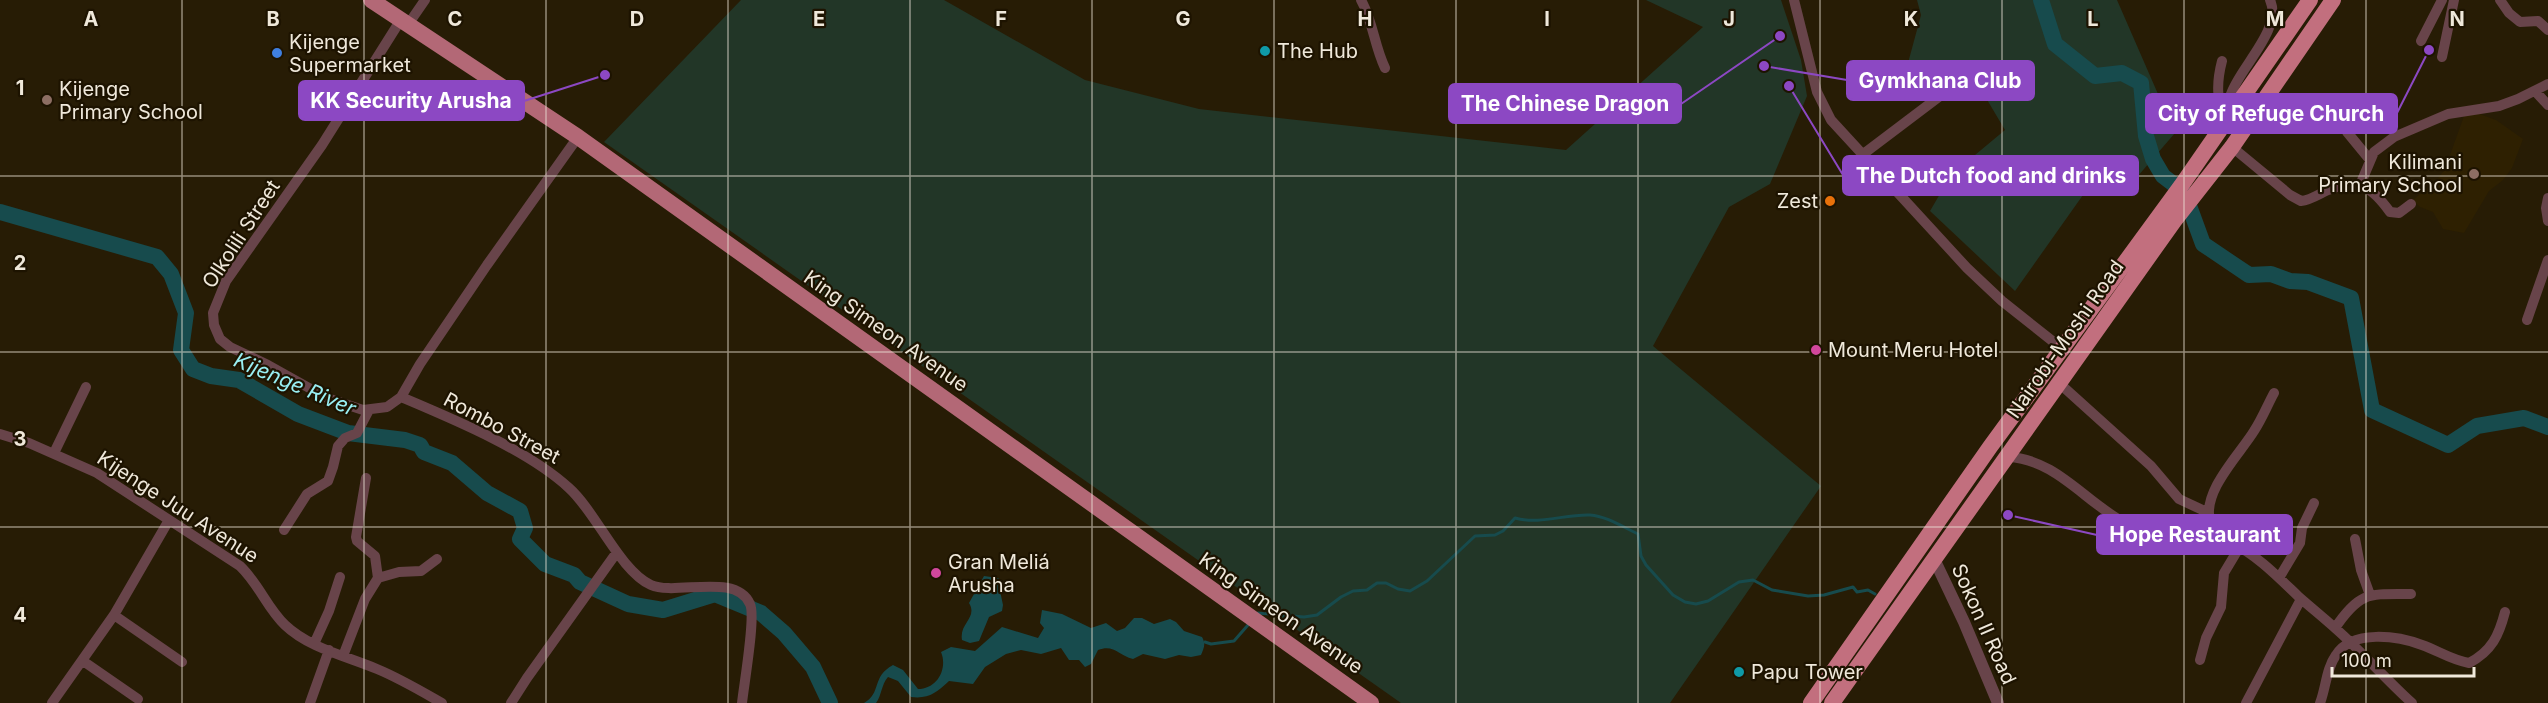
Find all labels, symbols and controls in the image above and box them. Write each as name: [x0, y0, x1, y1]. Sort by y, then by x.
text: A: [84, 7, 99, 31]
text: B: [266, 7, 280, 31]
text: C: [448, 7, 462, 31]
text: D: [630, 7, 644, 31]
text: E: [813, 7, 825, 31]
text: F: [995, 7, 1007, 31]
text: G: [1175, 7, 1191, 31]
text: H: [1358, 7, 1372, 31]
text: I: [1544, 7, 1550, 31]
text: J: [1723, 7, 1735, 31]
text: K: [1904, 7, 1918, 31]
text: L: [2087, 7, 2099, 31]
text: M: [2266, 7, 2284, 31]
text: N: [2449, 7, 2465, 31]
place label: Kijenge Supermarket: [289, 30, 411, 77]
place label: The Hub: [1277, 39, 1358, 63]
marker: The Hub: [1258, 44, 1272, 58]
marker: Kijenge Supermarket: [270, 46, 284, 60]
callout: Gymkhana Club: [1847, 61, 2034, 100]
text: Gymkhana Club: [1859, 68, 2021, 93]
text: 1: [16, 76, 24, 100]
place label: Kijenge Primary School: [59, 77, 203, 124]
callout: KK Security Arusha: [299, 81, 524, 120]
callout: The Chinese Dragon: [1449, 84, 1681, 123]
text: KK Security Arusha: [310, 88, 512, 113]
text: The Chinese Dragon: [1461, 91, 1669, 116]
marker: Kijenge Primary School: [40, 93, 54, 107]
callout: City of Refuge Church: [2146, 94, 2397, 133]
text: City of Refuge Church: [2158, 101, 2384, 126]
place label: Kilimani Primary School: [2318, 150, 2462, 197]
callout: The Dutch food and drinks: [1843, 156, 2138, 195]
text: The Dutch food and drinks: [1856, 163, 2126, 188]
marker: Kilimani Primary School: [2467, 167, 2481, 181]
street label: Olkolili Street: [197, 175, 285, 293]
place label: Zest: [1777, 189, 1818, 213]
marker: Zest: [1823, 194, 1837, 208]
text: 2: [14, 251, 26, 275]
street label: Nairobi-Moshi Road: [2001, 255, 2129, 423]
street label: King Simeon Avenue: [799, 265, 973, 397]
place label: Mount Meru Hotel: [1828, 338, 1998, 362]
marker: Mount Meru Hotel: [1809, 343, 1823, 357]
water label: Kijenge River: [230, 347, 361, 421]
street label: Rombo Street: [440, 387, 565, 469]
text: 3: [14, 427, 26, 451]
street label: Kijenge Juu Avenue: [93, 446, 263, 568]
callout: Hope Restaurant: [2097, 515, 2292, 554]
text: Hope Restaurant: [2109, 522, 2281, 547]
street label: King Simeon Avenue: [1194, 547, 1368, 679]
place label: Gran Meliá Arusha: [948, 550, 1050, 597]
street label: Sokon II Road: [1947, 560, 2021, 688]
marker: Gran Meliá Arusha: [929, 566, 943, 580]
text: 4: [13, 603, 27, 627]
scale bar: [2332, 640, 2474, 678]
text: 100 m: [2341, 650, 2392, 671]
place label: Papu Tower: [1751, 660, 1863, 684]
marker: Papu Tower: [1732, 665, 1746, 679]

